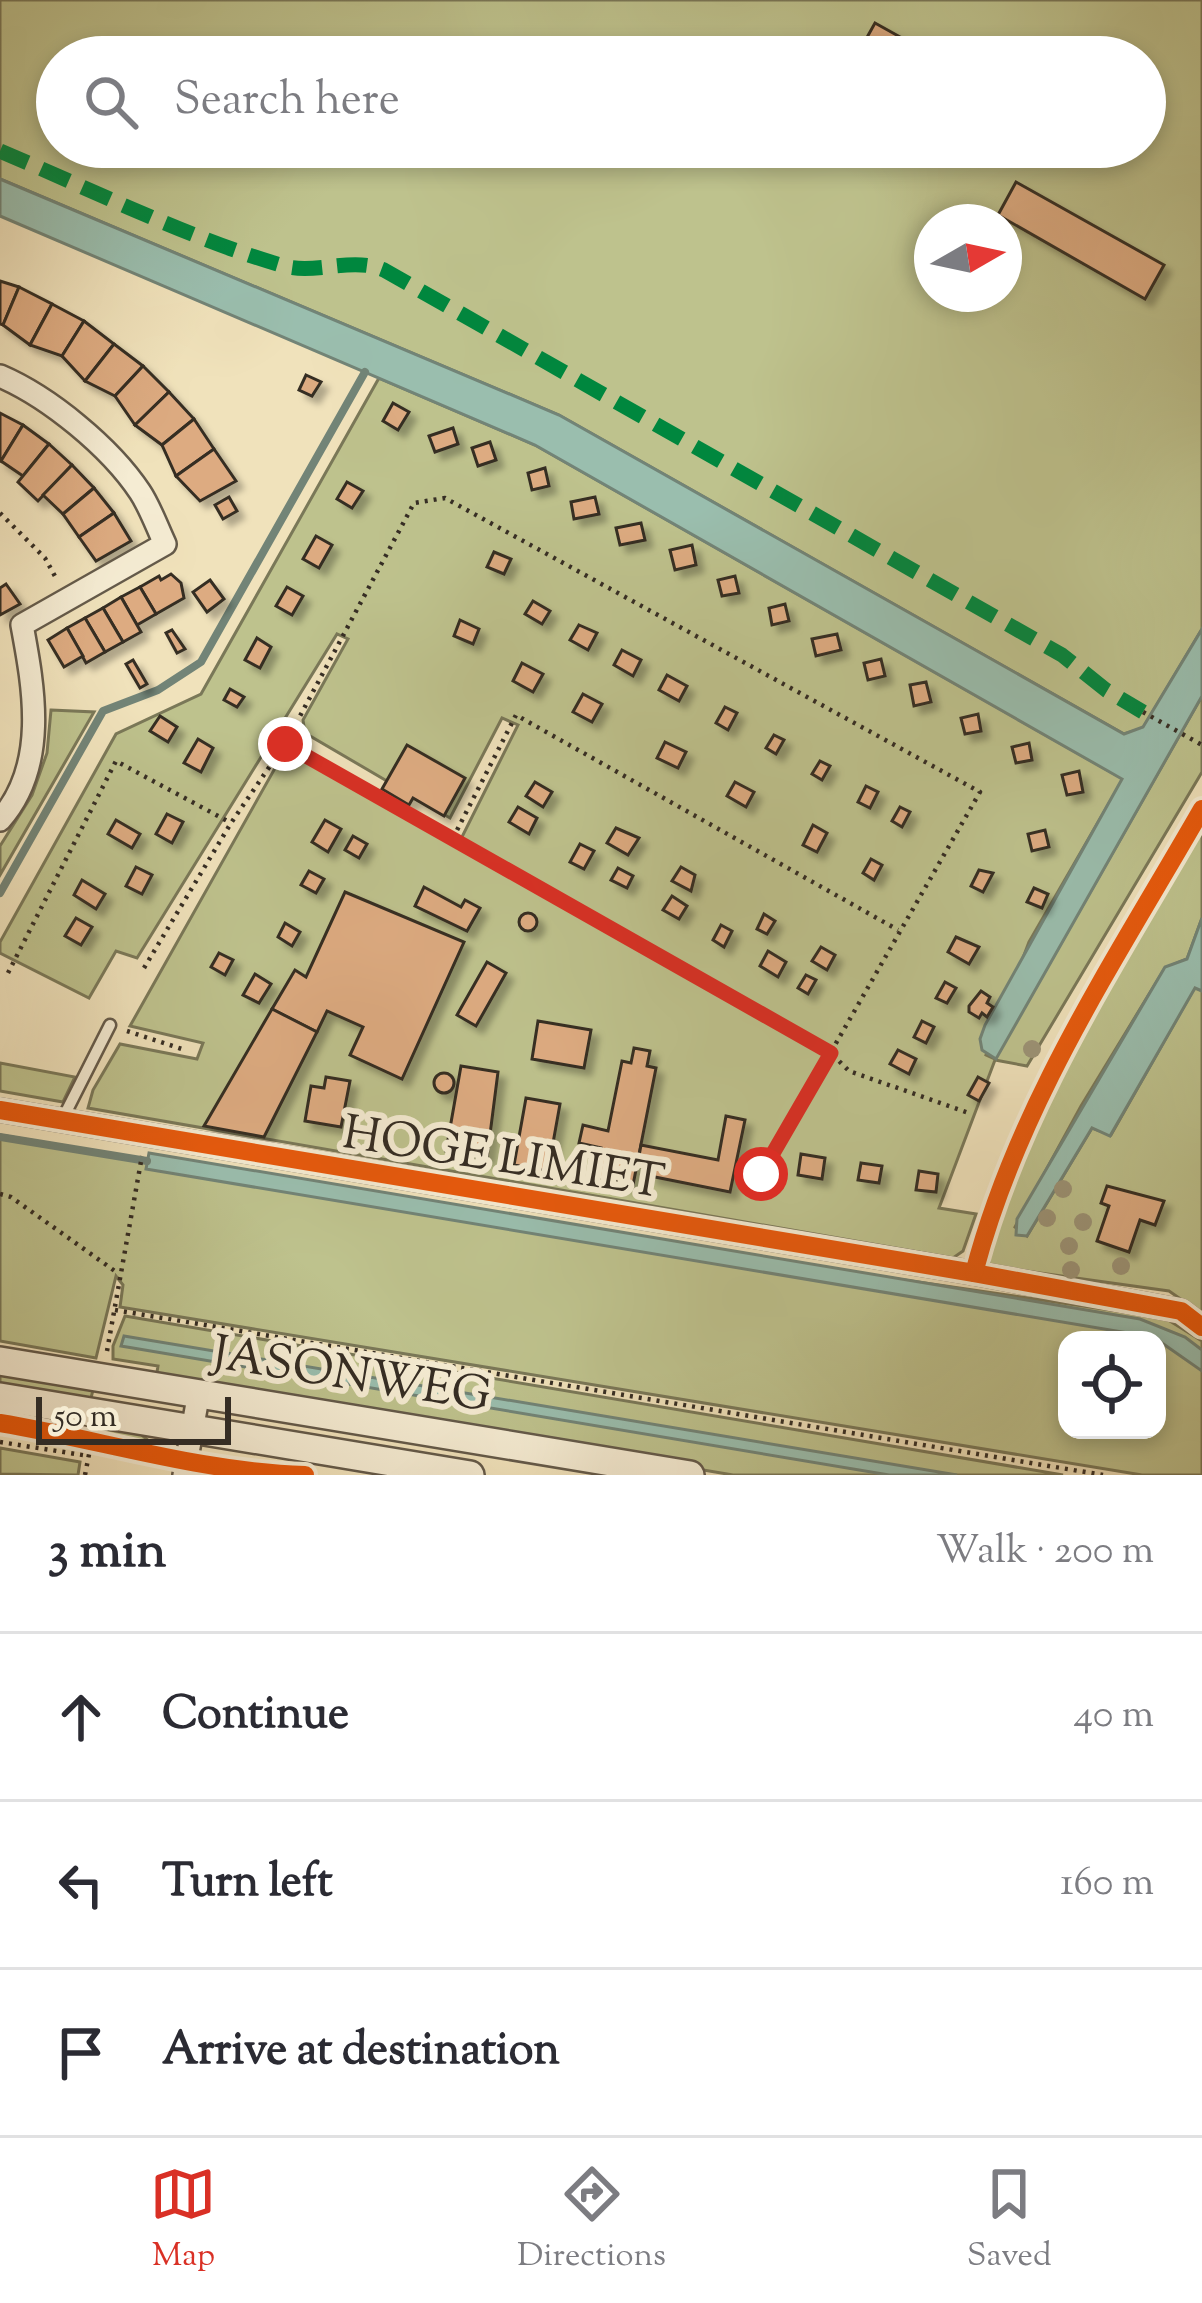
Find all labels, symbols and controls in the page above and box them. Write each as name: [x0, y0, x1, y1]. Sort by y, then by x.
search box: [36, 36, 1166, 168]
icon: search: [78, 69, 144, 135]
text: Search here: [174, 70, 400, 135]
north arrow: [914, 204, 1022, 312]
route end: [258, 717, 312, 771]
street label: HOGE LIMIET: [337, 1101, 669, 1220]
route start: [734, 1147, 788, 1201]
street label: JASONWEG: [204, 1321, 495, 1433]
map controls: [1058, 1331, 1166, 1439]
button: locate: [1058, 1331, 1166, 1439]
scale bar: [36, 1391, 231, 1444]
text: 50 m: [54, 1394, 117, 1442]
text: 3 min: [48, 1517, 166, 1590]
text: Walk · 200 m: [936, 1525, 1154, 1581]
icon: ahead: [48, 1684, 114, 1750]
text: Continue: [162, 1684, 349, 1749]
text: 40 m: [1074, 1689, 1154, 1745]
icon: left: [48, 1852, 114, 1918]
text: Turn left: [162, 1852, 333, 1917]
text: 160 m: [1060, 1857, 1154, 1913]
icon: arrive: [48, 2020, 114, 2086]
text: Arrive at destination: [162, 2020, 560, 2085]
tab: Map: [150, 2161, 216, 2281]
tab: Directions: [517, 2161, 666, 2281]
tab: Saved: [967, 2161, 1052, 2281]

